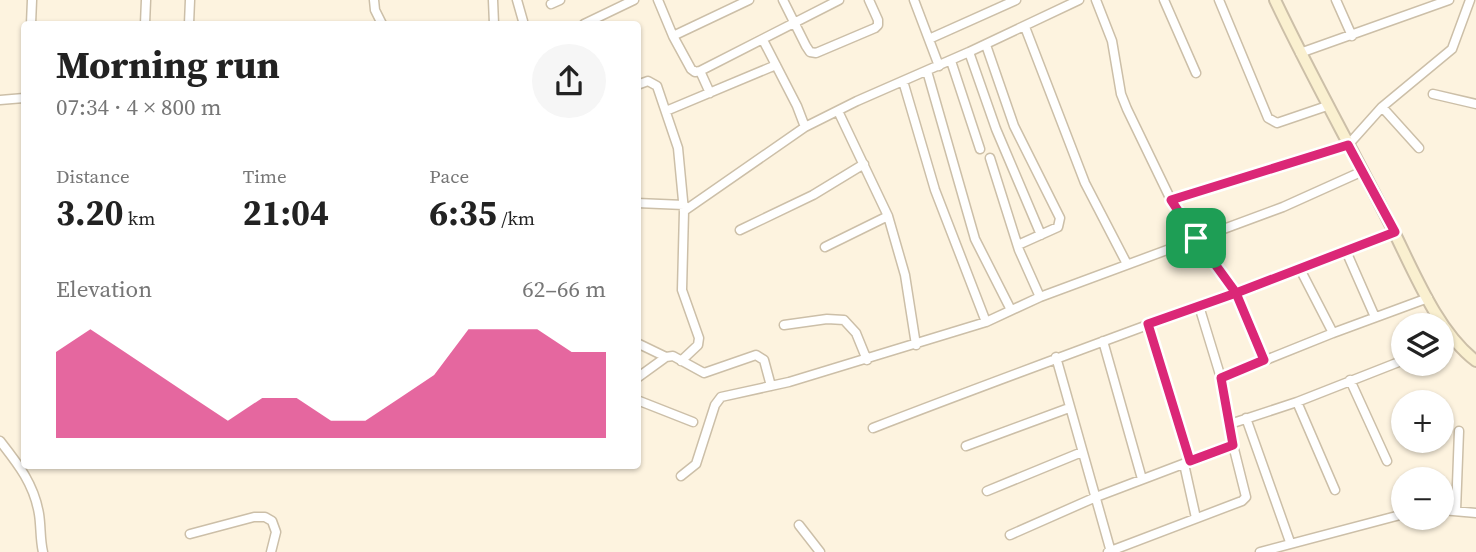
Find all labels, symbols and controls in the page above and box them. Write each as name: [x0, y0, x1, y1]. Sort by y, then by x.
text: Morning run: [56, 39, 280, 91]
button: share: [532, 44, 606, 118]
text: 07:34 · 4 × 800 m: [56, 91, 222, 123]
text: Distance: [56, 163, 130, 189]
text: Time: [243, 163, 287, 189]
text: Pace: [429, 163, 469, 189]
text: 3.20: [56, 189, 123, 237]
text: 21:04: [243, 189, 329, 237]
text: 6:35: [429, 189, 497, 237]
text: km: [123, 205, 155, 231]
text: /km: [497, 205, 535, 231]
pin: [1166, 208, 1226, 268]
icon: arrive: [1177, 219, 1215, 257]
text: Elevation: [56, 273, 152, 305]
text: 62–66 m: [522, 273, 606, 305]
map controls: [1391, 313, 1454, 530]
button: layers: [1391, 313, 1454, 376]
button: +: [1391, 390, 1454, 453]
button: −: [1391, 467, 1454, 530]

